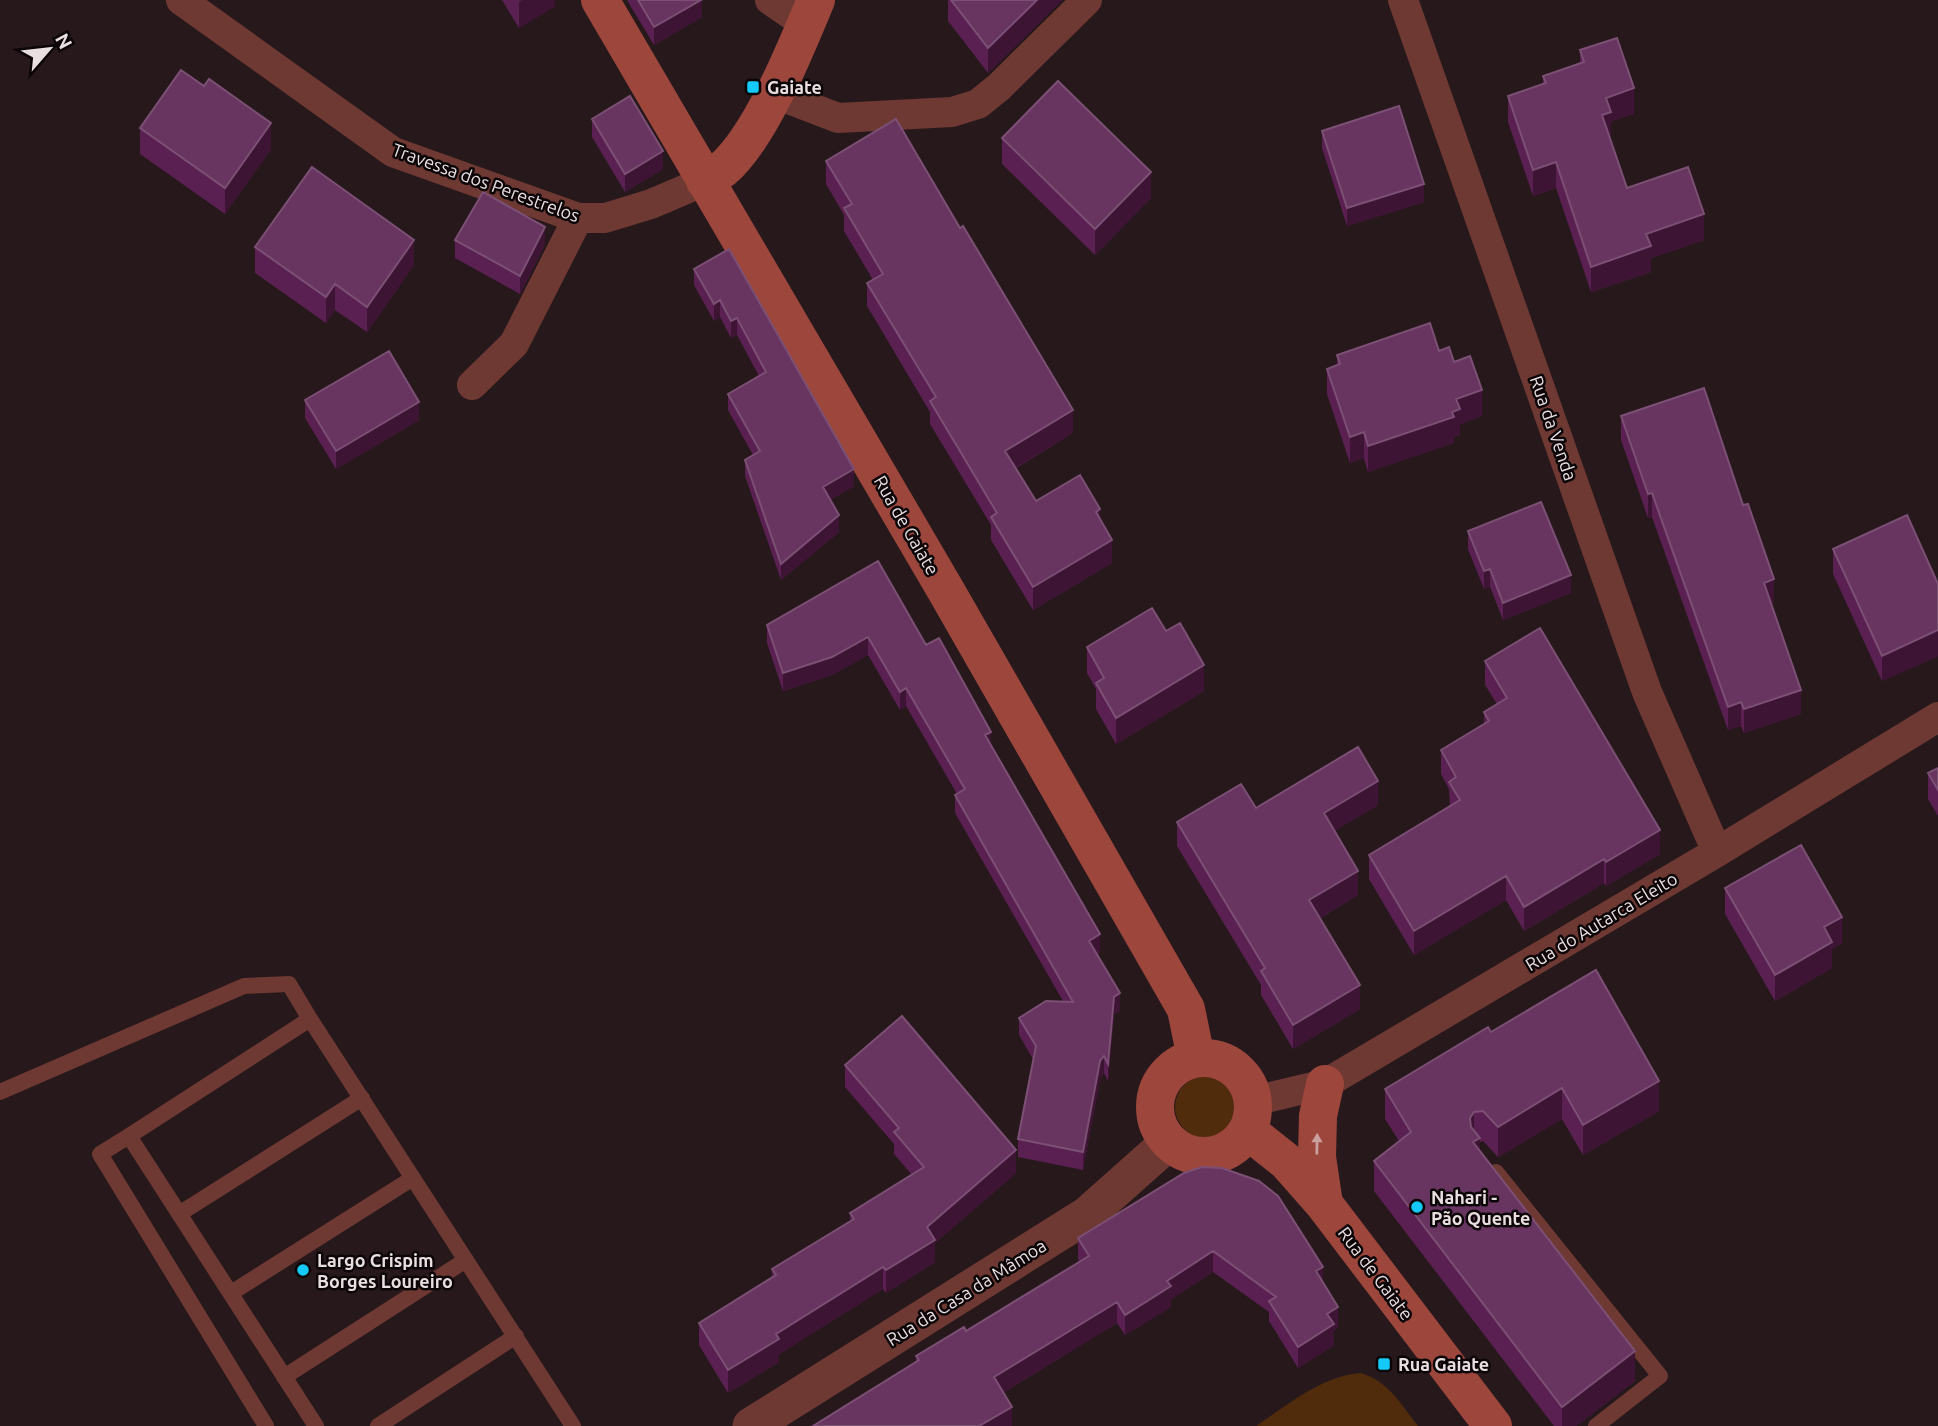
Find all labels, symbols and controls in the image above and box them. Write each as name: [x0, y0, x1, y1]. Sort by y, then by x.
north arrow: [14, 14, 84, 84]
text: N: [51, 30, 77, 52]
place label: Gaiate: [767, 77, 822, 97]
marker: Gaiate: [745, 79, 761, 95]
street label: Travessa dos Perestrelos: [390, 139, 583, 225]
street label: Rua da Venda: [1527, 373, 1581, 483]
street label: Rua de Gaiate: [871, 472, 943, 578]
street label: Rua do Autarca Eleito: [1521, 868, 1681, 974]
one-way arrow: [1311, 1133, 1323, 1155]
place label: Nahari - Pão Quente: [1431, 1187, 1530, 1228]
marker: Nahari - Pão Quente: [1409, 1199, 1425, 1215]
street label: Rua de Gaiate: [1335, 1223, 1417, 1323]
street label: Rua da Casa da Mâmoa: [883, 1235, 1049, 1349]
place label: Largo Crispim Borges Loureiro: [317, 1250, 453, 1291]
marker: Largo Crispim Borges Loureiro: [295, 1262, 311, 1278]
place label: Rua Gaiate: [1398, 1354, 1489, 1374]
marker: Rua Gaiate: [1376, 1356, 1392, 1372]

